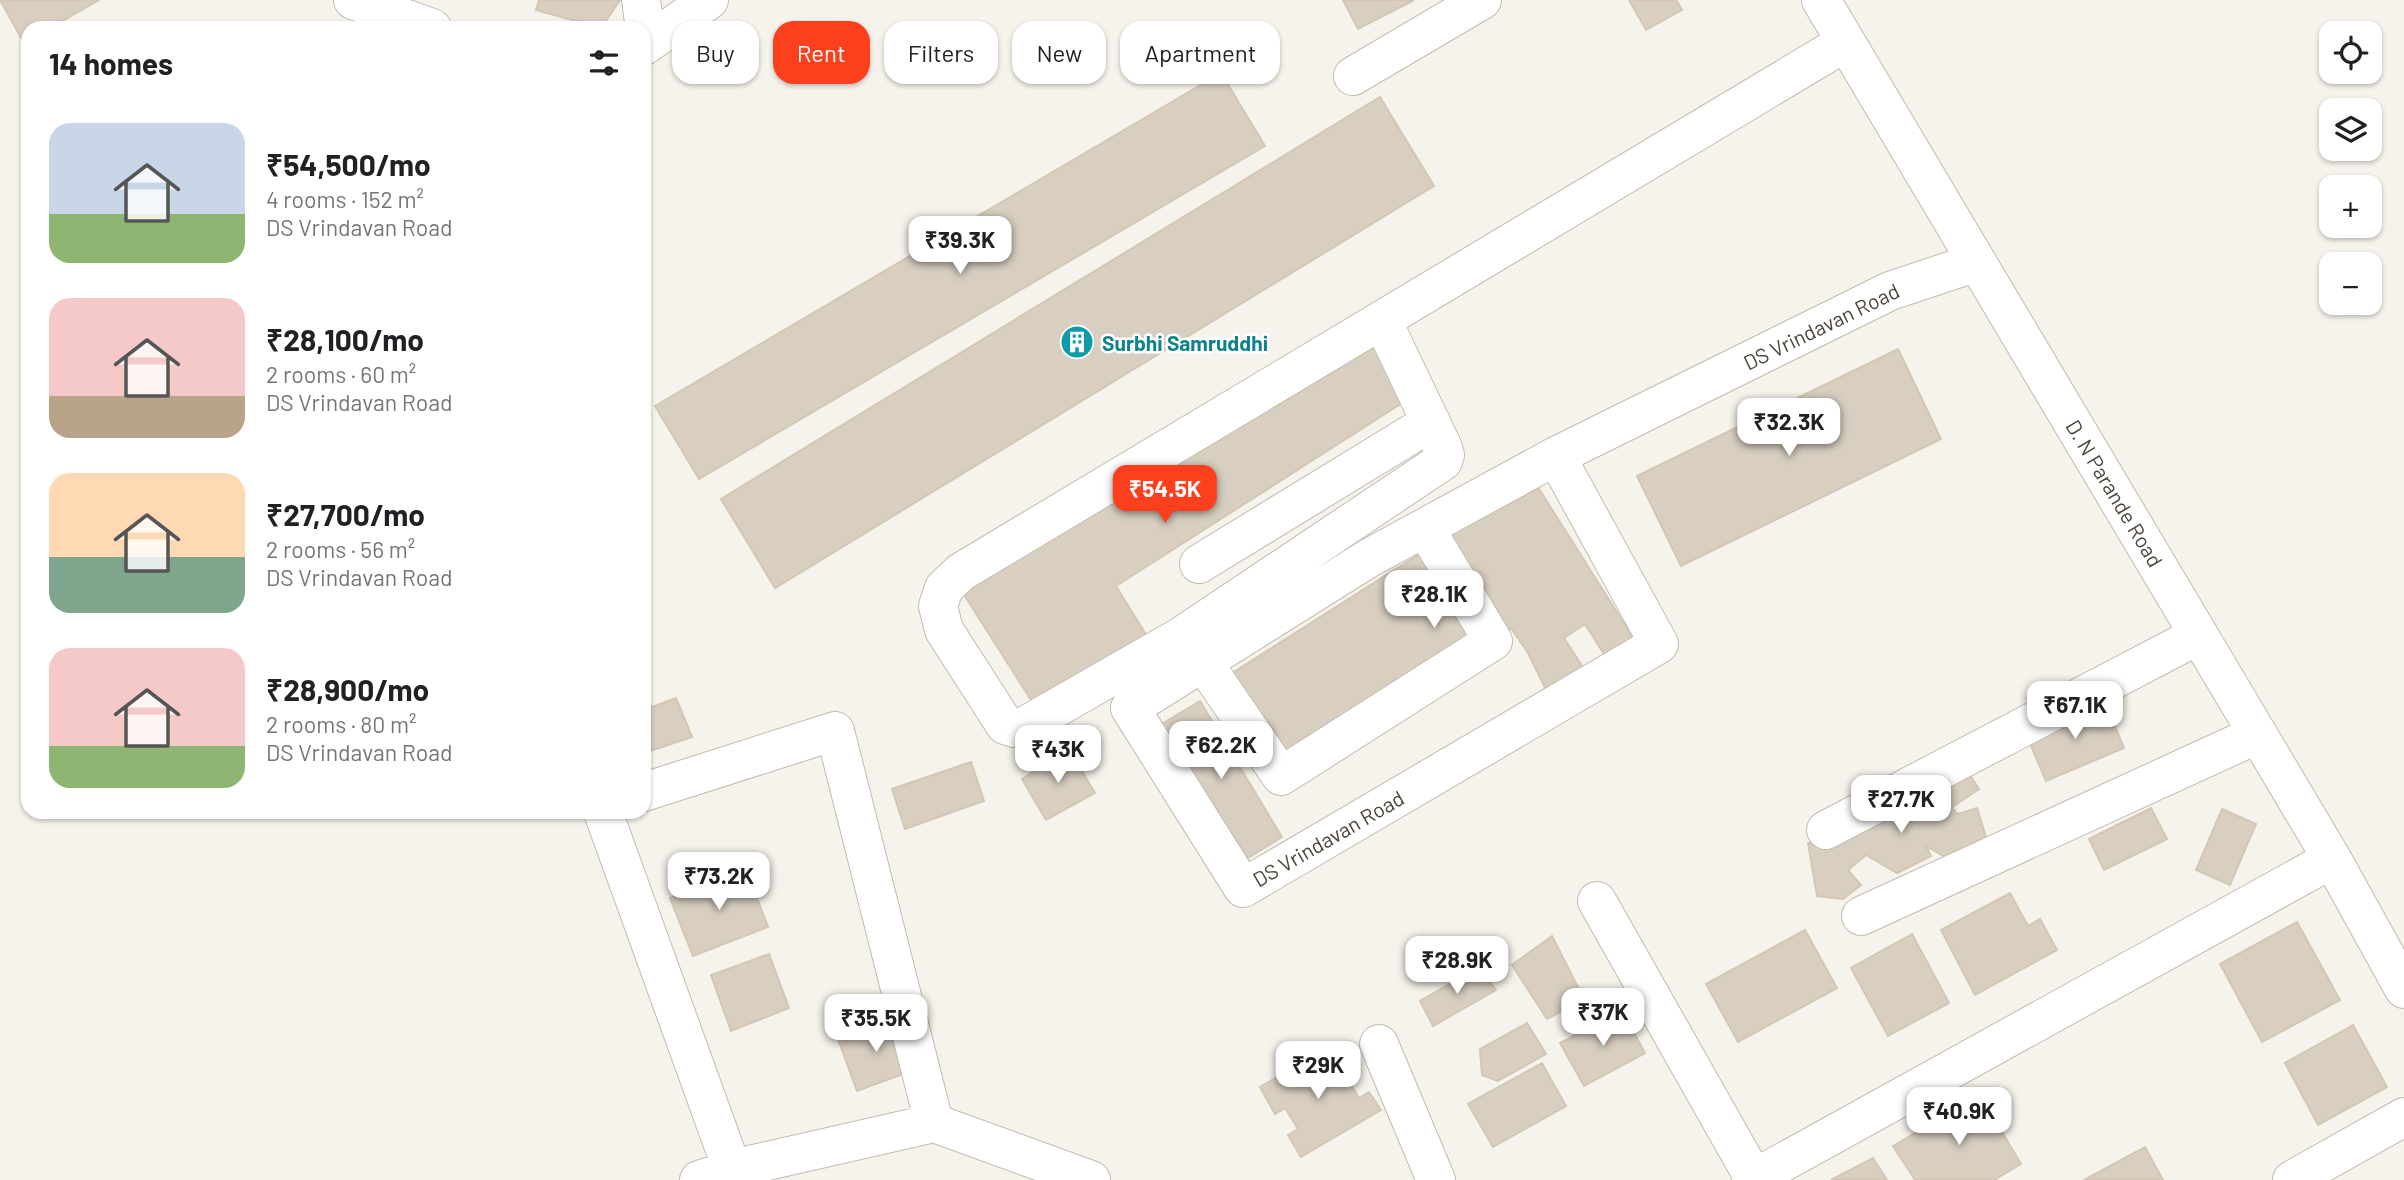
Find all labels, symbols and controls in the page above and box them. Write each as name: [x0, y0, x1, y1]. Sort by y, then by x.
chip: Buy: [672, 21, 759, 84]
chip: Rent: [773, 21, 870, 84]
chip: Filters: [884, 21, 998, 84]
chip: New: [1012, 21, 1106, 84]
chip: Apartment: [1120, 21, 1280, 84]
map controls: [2319, 21, 2382, 315]
button: locate: [2319, 21, 2382, 84]
icon: filters: [585, 44, 623, 82]
text: 14 homes: [49, 45, 173, 81]
button: layers: [2319, 98, 2382, 161]
text: ₹54,500/mo: [266, 146, 431, 182]
icon: home: [105, 151, 189, 235]
button: +: [2319, 175, 2382, 238]
text: 4 rooms · 152 m²: [266, 185, 424, 213]
text: DS Vrindavan Road: [266, 213, 453, 241]
pin: ₹39.3K: [903, 216, 1017, 276]
text: ₹39.3K: [925, 225, 995, 253]
button: −: [2319, 252, 2382, 315]
street label: DS Vrindavan Road: [1739, 277, 1903, 375]
text: ₹28,100/mo: [266, 321, 424, 357]
building icon: Surbhi Samruddhi: [1058, 323, 1096, 361]
icon: home: [105, 326, 189, 410]
place label: Surbhi Samruddhi: [1102, 330, 1268, 355]
text: 2 rooms · 60 m²: [266, 360, 416, 388]
text: DS Vrindavan Road: [266, 388, 453, 416]
pin: ₹32.3K: [1732, 398, 1846, 458]
text: ₹32.3K: [1753, 407, 1825, 435]
street label: D. N Parande Road: [2061, 415, 2169, 571]
pin: ₹54.5K: [1108, 466, 1222, 525]
text: ₹54.5K: [1129, 474, 1201, 502]
text: ₹27,700/mo: [266, 496, 425, 532]
icon: home: [105, 501, 189, 585]
text: 2 rooms · 56 m²: [266, 535, 415, 563]
text: DS Vrindavan Road: [266, 563, 453, 591]
pin: ₹28.1K: [1377, 570, 1491, 630]
text: ₹28.1K: [1400, 579, 1468, 607]
text: ₹28,900/mo: [266, 671, 429, 707]
icon: home: [105, 676, 189, 760]
pin: ₹67.1K: [2018, 682, 2132, 741]
text: ₹67.1K: [2043, 690, 2107, 718]
text: 2 rooms · 80 m²: [266, 710, 416, 738]
pin: ₹62.2K: [1164, 722, 1278, 781]
pin: ₹43K: [1017, 726, 1099, 785]
text: ₹62.2K: [1185, 730, 1257, 758]
text: ₹43K: [1031, 734, 1085, 762]
text: DS Vrindavan Road: [266, 738, 453, 766]
pin: ₹27.7K: [1844, 776, 1958, 835]
text: ₹27.7K: [1867, 784, 1935, 812]
street label: DS Vrindavan Road: [1248, 785, 1408, 891]
pin: ₹73.2K: [662, 852, 776, 912]
text: ₹73.2K: [684, 861, 754, 889]
pin: ₹28.9K: [1400, 936, 1514, 996]
text: ₹28.9K: [1421, 945, 1493, 973]
pin: ₹37K: [1562, 988, 1644, 1048]
pin: ₹35.5K: [819, 995, 933, 1054]
text: ₹37K: [1577, 997, 1629, 1025]
text: ₹35.5K: [841, 1003, 911, 1031]
pin: ₹29K: [1277, 1042, 1359, 1101]
text: ₹29K: [1292, 1050, 1344, 1078]
pin: ₹40.9K: [1902, 1088, 2016, 1147]
text: ₹40.9K: [1922, 1096, 1996, 1124]

